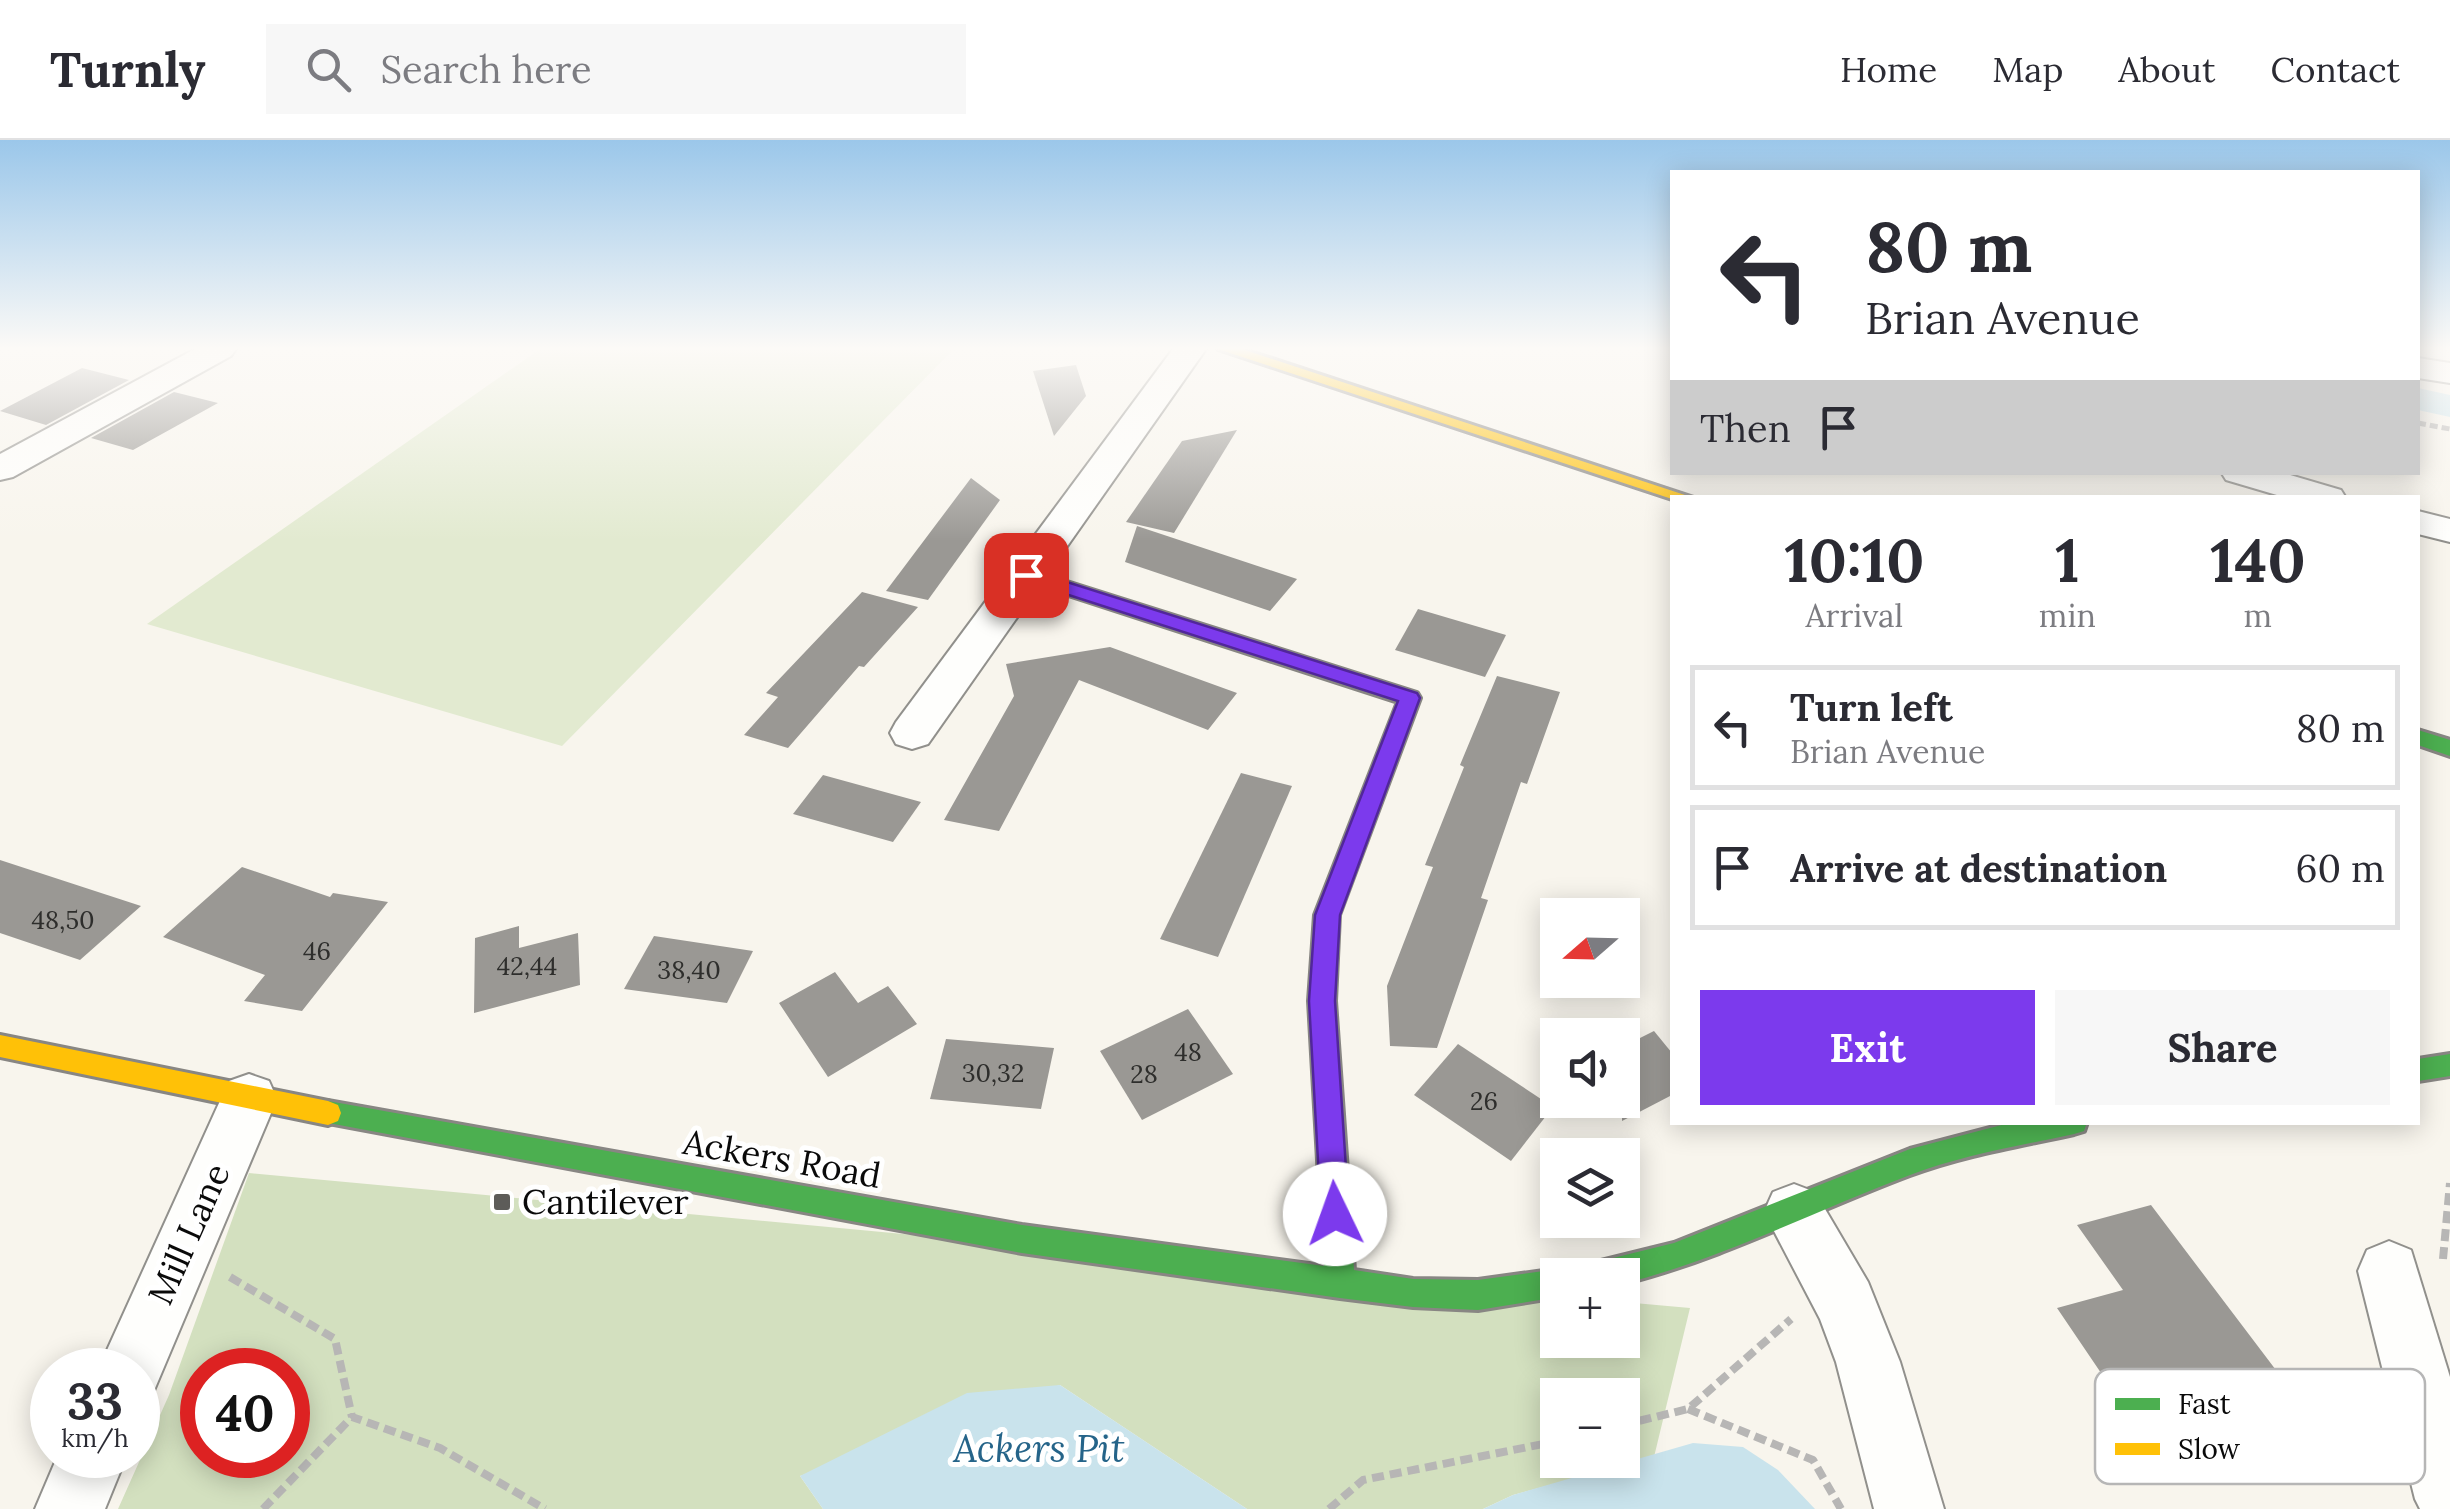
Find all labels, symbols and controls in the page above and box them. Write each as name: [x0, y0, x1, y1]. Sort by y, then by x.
search box: [266, 24, 966, 114]
text: Turnly: [50, 39, 206, 100]
icon: search: [301, 42, 356, 97]
text: Search here: [381, 45, 592, 93]
text: Home: [1840, 47, 1937, 92]
text: Map: [1992, 47, 2063, 92]
text: About: [2118, 47, 2216, 92]
text: Contact: [2271, 47, 2400, 92]
text: 80 m: [1865, 202, 2032, 291]
icon: left: [1700, 210, 1830, 340]
text: Brian Avenue: [1865, 289, 2140, 346]
icon: arrive: [1811, 400, 1866, 455]
text: Then: [1700, 404, 1791, 452]
text: 10:10: [1784, 522, 1924, 598]
text: 1: [2055, 522, 2080, 598]
text: 140: [2210, 522, 2306, 598]
pin: [984, 533, 1069, 618]
icon: arrive: [999, 548, 1054, 603]
text: Arrival: [1806, 595, 1903, 636]
text: min: [2039, 595, 2096, 636]
text: m: [2244, 595, 2272, 636]
text: Turn left: [1790, 683, 1953, 731]
icon: left: [1705, 700, 1760, 755]
text: 80 m: [2296, 704, 2385, 752]
text: Brian Avenue: [1790, 731, 1985, 772]
icon: arrive: [1705, 840, 1760, 895]
text: Arrive at destination: [1790, 844, 2167, 892]
text: 60 m: [2295, 844, 2385, 892]
north arrow: [1540, 898, 1640, 998]
map controls: [1540, 898, 1640, 1478]
house number: 48,50: [31, 904, 95, 936]
house number: 46: [303, 935, 331, 967]
house number: 42,44: [497, 950, 557, 982]
house number: 38,40: [657, 954, 721, 986]
button: Exit: [1700, 990, 2035, 1105]
button: Share: [2055, 990, 2390, 1105]
button: sound: [1540, 1018, 1640, 1118]
house number: 48: [1174, 1036, 1202, 1068]
house number: 30,32: [962, 1057, 1024, 1089]
house number: 28: [1130, 1058, 1158, 1090]
house number: 26: [1470, 1085, 1498, 1117]
street label: Ackers Road: [679, 1119, 884, 1198]
button: layers: [1540, 1138, 1640, 1238]
street label: Mill Lane: [138, 1156, 240, 1311]
position arrow: [1283, 1162, 1387, 1266]
place label: Cantilever: [522, 1179, 689, 1224]
marker: Cantilever: [491, 1191, 513, 1213]
button: +: [1540, 1258, 1640, 1358]
speed limit sign: 40: [180, 1348, 310, 1478]
text: 33: [67, 1369, 123, 1433]
legend: [2095, 1369, 2425, 1484]
button: −: [1540, 1378, 1640, 1478]
text: Fast: [2178, 1386, 2231, 1422]
text: km/h: [61, 1422, 129, 1454]
water label: Ackers Pit: [952, 1424, 1125, 1472]
text: Slow: [2178, 1431, 2241, 1467]

